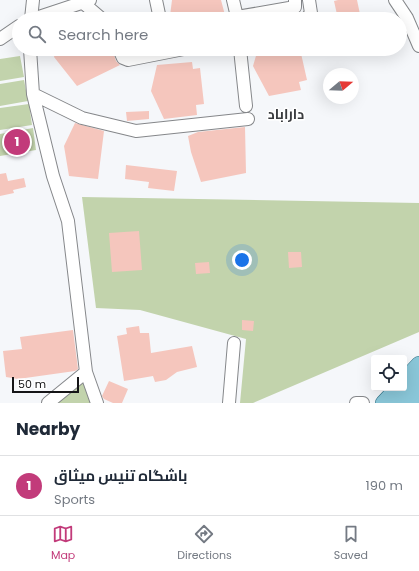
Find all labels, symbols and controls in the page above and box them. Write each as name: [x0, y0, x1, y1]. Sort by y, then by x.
search box: [12, 12, 407, 56]
icon: search: [26, 23, 48, 45]
text: Search here: [58, 24, 148, 45]
north arrow: [323, 68, 359, 104]
district label: داراباد: [268, 104, 304, 124]
pin: 1: [4, 127, 30, 157]
your location: [232, 250, 252, 270]
map controls: [371, 355, 407, 391]
button: locate: [371, 355, 407, 391]
scale bar: [12, 375, 79, 394]
text: 50 m: [18, 376, 46, 392]
text: Nearby: [16, 417, 80, 441]
text: باشگاه تنيس ميثاق: [54, 465, 188, 486]
text: 1: [27, 476, 31, 495]
text: 190 m: [366, 476, 403, 495]
text: Sports: [54, 490, 95, 509]
tab: Map: [51, 523, 75, 564]
tab: Directions: [177, 523, 232, 564]
tab: Saved: [334, 523, 368, 564]

